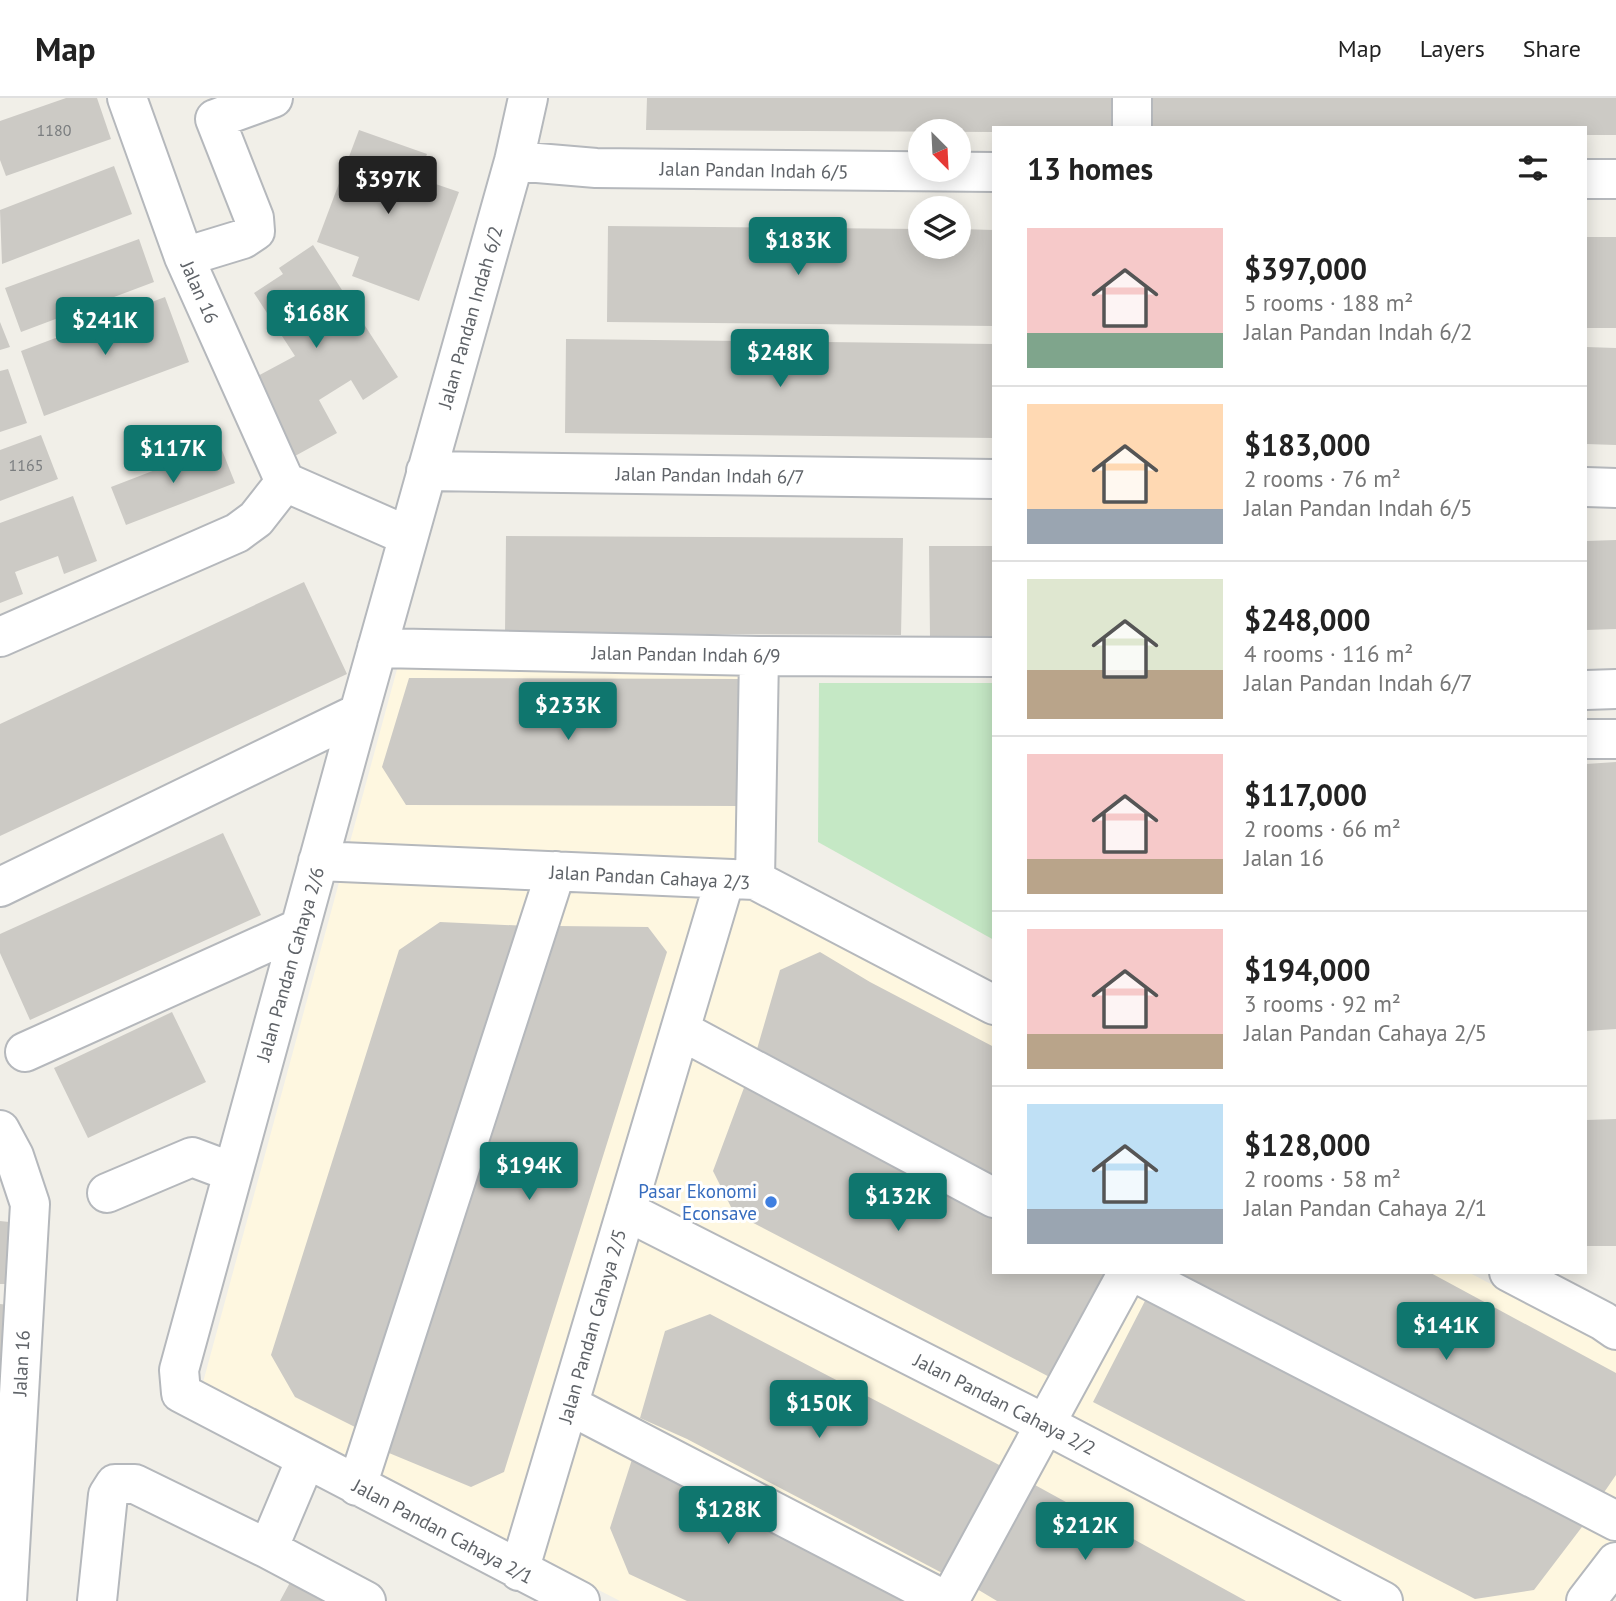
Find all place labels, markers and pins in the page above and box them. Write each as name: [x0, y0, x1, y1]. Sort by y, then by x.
pin: $397K: [339, 156, 437, 216]
pin: $183K: [749, 218, 847, 277]
pin: $168K: [267, 290, 365, 350]
pin: $241K: [56, 298, 154, 357]
pin: $248K: [731, 330, 829, 389]
pin: $117K: [124, 426, 222, 485]
pin: $233K: [519, 682, 617, 742]
pin: $194K: [480, 1142, 578, 1202]
pin: $132K: [849, 1174, 947, 1233]
place label: Pasar Ekonomi Econsave: [638, 1179, 757, 1225]
marker: Pasar Ekonomi Econsave: [763, 1194, 779, 1210]
pin: $141K: [1397, 1302, 1495, 1362]
pin: $150K: [770, 1380, 868, 1440]
pin: $128K: [679, 1486, 777, 1546]
pin: $212K: [1036, 1502, 1134, 1562]

